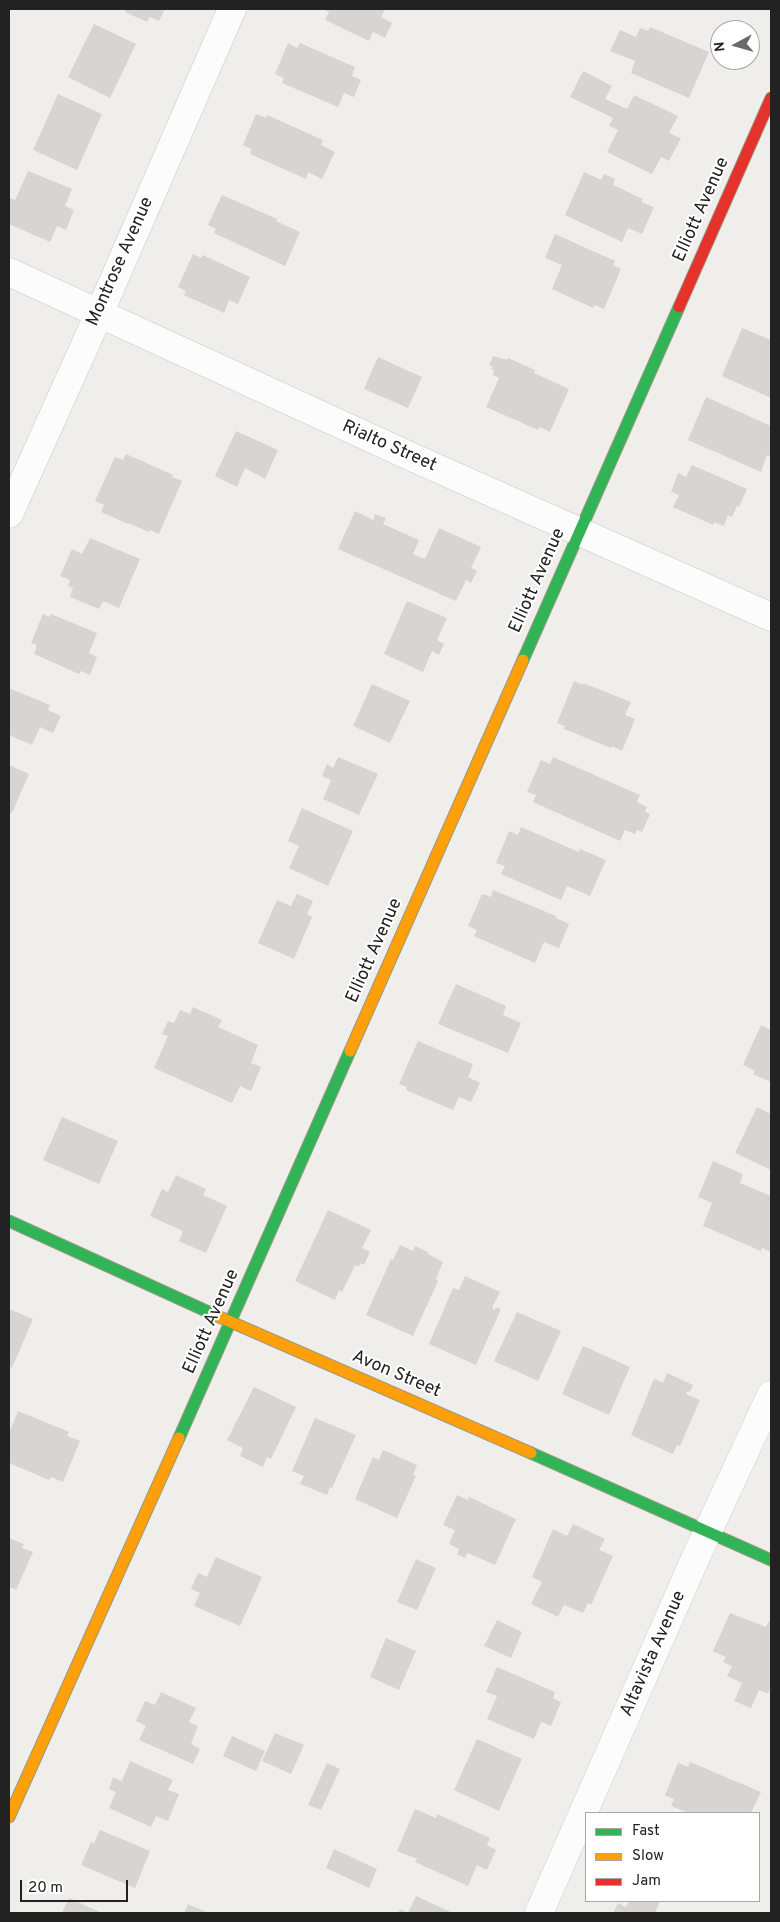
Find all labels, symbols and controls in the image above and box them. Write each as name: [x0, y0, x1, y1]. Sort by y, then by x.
north arrow: [710, 20, 760, 70]
text: N: [712, 41, 730, 52]
street label: Elliott Avenue: [669, 154, 735, 266]
street label: Montrose Avenue: [83, 194, 159, 330]
street label: Rialto Street: [338, 417, 440, 477]
street label: Elliott Avenue: [505, 525, 571, 637]
street label: Elliott Avenue: [342, 895, 408, 1007]
street label: Elliott Avenue: [179, 1266, 245, 1378]
street label: Avon Street: [348, 1347, 444, 1403]
street label: Altavista Avenue: [617, 1588, 691, 1720]
legend: [585, 1812, 760, 1902]
text: Fast: [632, 1822, 660, 1841]
text: Slow: [632, 1847, 664, 1866]
scale bar: [22, 1870, 130, 1902]
text: Jam: [632, 1872, 661, 1891]
text: 20 m: [28, 1879, 63, 1898]

